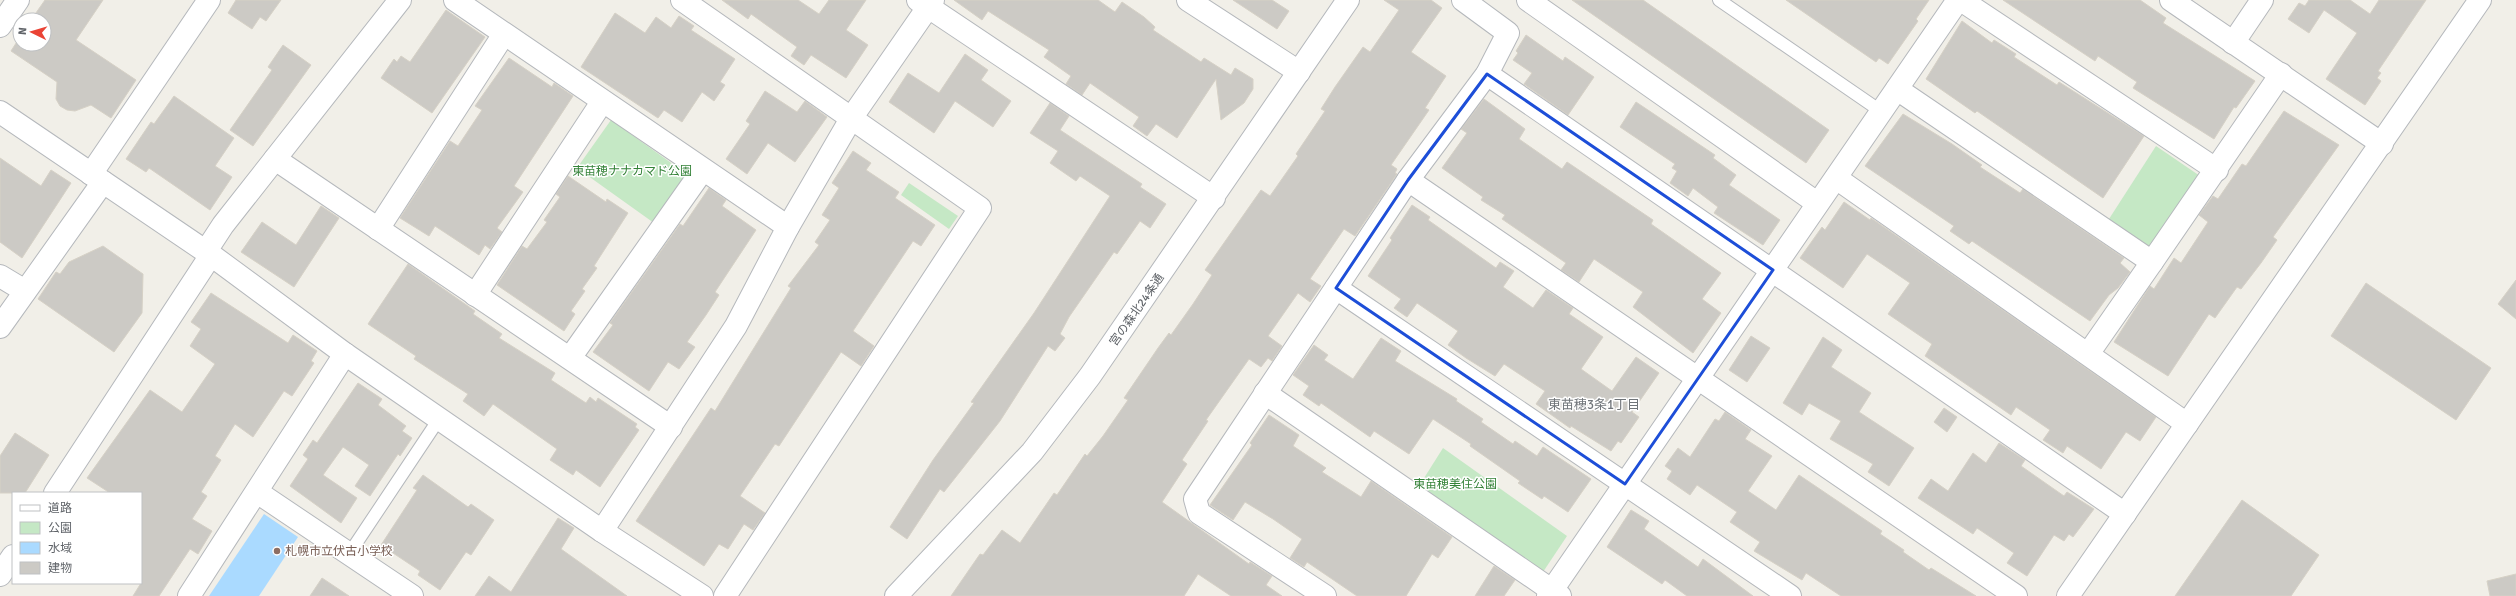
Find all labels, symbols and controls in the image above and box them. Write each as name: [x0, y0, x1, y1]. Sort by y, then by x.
north arrow: [12, 12, 52, 52]
text: N: [16, 27, 29, 36]
park label: 東苗穂ナナカマド公園: [572, 164, 692, 179]
street label: 宮の森北24条通: [1106, 271, 1168, 349]
district label: 東苗穂3条1丁目: [1548, 397, 1640, 413]
park label: 東苗穂美住公園: [1413, 477, 1497, 492]
legend: [12, 492, 142, 584]
text: 道路: [48, 501, 72, 516]
text: 公園: [48, 521, 72, 536]
text: 水域: [48, 541, 72, 556]
place label: 札幌市立伏古小学校: [285, 544, 393, 559]
marker: 札幌市立伏古小学校: [272, 546, 282, 556]
text: 建物: [48, 561, 72, 576]

